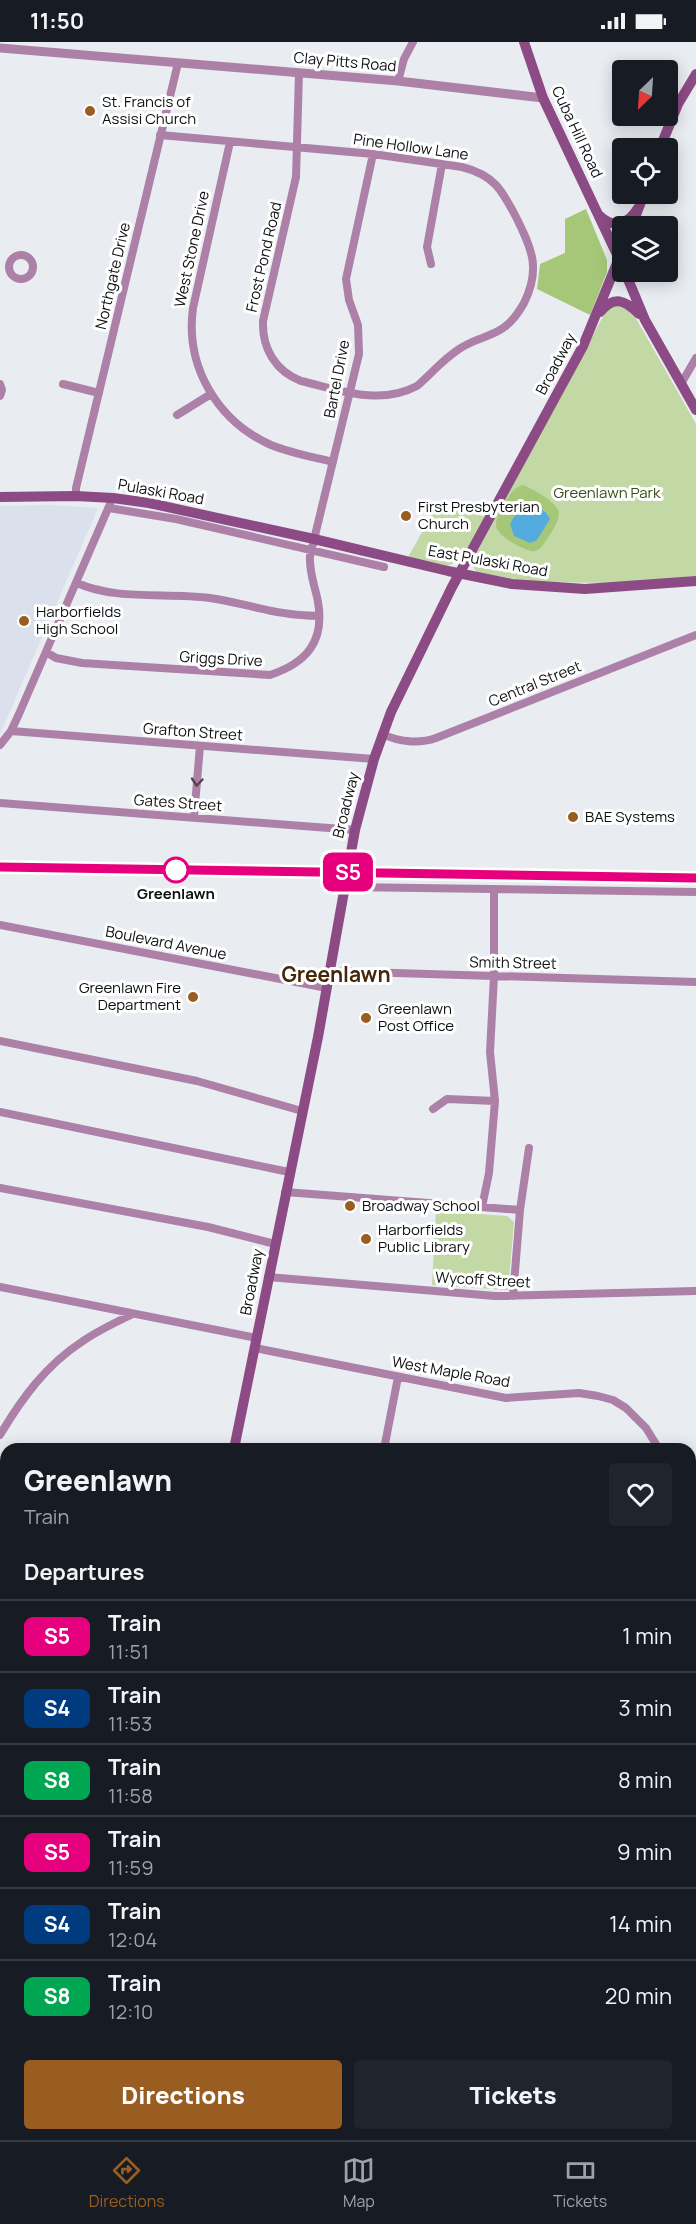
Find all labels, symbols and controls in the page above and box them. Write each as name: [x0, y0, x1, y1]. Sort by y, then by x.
text: 11:50: [30, 6, 84, 36]
street label: Clay Pitts Road: [293, 47, 397, 76]
north arrow: [612, 60, 678, 126]
map controls: [612, 60, 678, 282]
street label: Cuba Hill Road: [547, 82, 608, 181]
place label: St. Francis of Assisi Church: [102, 91, 196, 129]
marker: St. Francis of Assisi Church: [83, 104, 97, 118]
street label: Pine Hollow Lane: [352, 128, 470, 165]
button: locate: [612, 138, 678, 204]
street label: West Stone Drive: [169, 189, 214, 309]
street label: Frost Pond Road: [241, 200, 286, 314]
button: layers: [612, 216, 678, 282]
street label: Northgate Drive: [90, 220, 135, 331]
street label: Broadway: [530, 329, 581, 398]
street label: Bartel Drive: [319, 338, 354, 420]
street label: Pulaski Road: [116, 474, 206, 509]
park label: Greenlawn Park: [554, 482, 661, 503]
place label: First Presbyterian Church: [418, 496, 540, 534]
marker: First Presbyterian Church: [399, 509, 413, 523]
street label: East Pulaski Road: [427, 540, 549, 581]
place label: Harborfields High School: [36, 601, 121, 639]
marker: Harborfields High School: [17, 614, 31, 628]
street label: Griggs Drive: [179, 646, 263, 671]
street label: Central Street: [485, 655, 584, 712]
street label: Grafton Street: [142, 718, 244, 745]
street label: Broadway: [327, 770, 364, 840]
one-way arrow: [191, 777, 204, 786]
street label: Gates Street: [133, 789, 223, 816]
place label: BAE Systems: [585, 806, 675, 827]
marker: BAE Systems: [566, 810, 580, 824]
line badge: S5: [321, 852, 375, 892]
marker: Greenlawn: [163, 857, 189, 883]
text: S5: [335, 858, 361, 886]
place label: Greenlawn: [137, 883, 215, 904]
street label: Boulevard Avenue: [104, 920, 229, 965]
street label: Smith Street: [469, 951, 557, 974]
district label: Greenlawn: [281, 960, 391, 988]
place label: Greenlawn Fire Department: [79, 977, 181, 1015]
marker: Greenlawn Fire Department: [186, 990, 200, 1004]
place label: Greenlawn Post Office: [378, 998, 454, 1036]
marker: Greenlawn Post Office: [359, 1011, 373, 1025]
place label: Broadway School: [362, 1195, 480, 1216]
marker: Broadway School: [343, 1199, 357, 1213]
place label: Harborfields Public Library: [378, 1219, 470, 1257]
marker: Harborfields Public Library: [359, 1232, 373, 1246]
street label: Broadway: [235, 1247, 268, 1317]
street label: Wycoff Street: [435, 1267, 531, 1292]
street label: West Maple Road: [390, 1351, 512, 1392]
text: Greenlawn: [24, 1461, 172, 1499]
button: heart: [609, 1463, 672, 1526]
text: Train: [24, 1503, 69, 1530]
text: Departures: [24, 1557, 144, 1587]
text: Train: [108, 1608, 161, 1638]
text: 1 min: [622, 1621, 672, 1651]
text: S5: [44, 1622, 70, 1650]
text: 11:51: [108, 1638, 149, 1665]
text: Train: [108, 1680, 161, 1710]
text: 3 min: [619, 1693, 672, 1723]
text: S4: [44, 1694, 70, 1722]
text: 11:53: [108, 1710, 152, 1737]
text: Train: [108, 1752, 161, 1782]
text: 8 min: [618, 1765, 672, 1795]
text: S8: [44, 1766, 70, 1794]
text: 11:58: [108, 1782, 153, 1809]
text: Train: [108, 1824, 161, 1854]
text: 9 min: [617, 1837, 672, 1867]
text: S5: [44, 1838, 70, 1866]
text: 11:59: [108, 1854, 154, 1881]
text: Train: [108, 1896, 161, 1926]
text: 14 min: [609, 1909, 672, 1939]
text: S4: [44, 1910, 70, 1938]
text: 12:04: [108, 1926, 157, 1953]
text: Train: [108, 1968, 161, 1998]
text: 20 min: [605, 1981, 672, 2011]
text: S8: [44, 1982, 70, 2010]
text: 12:10: [108, 1998, 153, 2025]
button: Directions: [24, 2060, 342, 2129]
button: Tickets: [354, 2060, 672, 2129]
tab: Directions: [89, 2154, 165, 2212]
tab: Map: [342, 2154, 375, 2212]
tab: Tickets: [553, 2154, 607, 2212]

